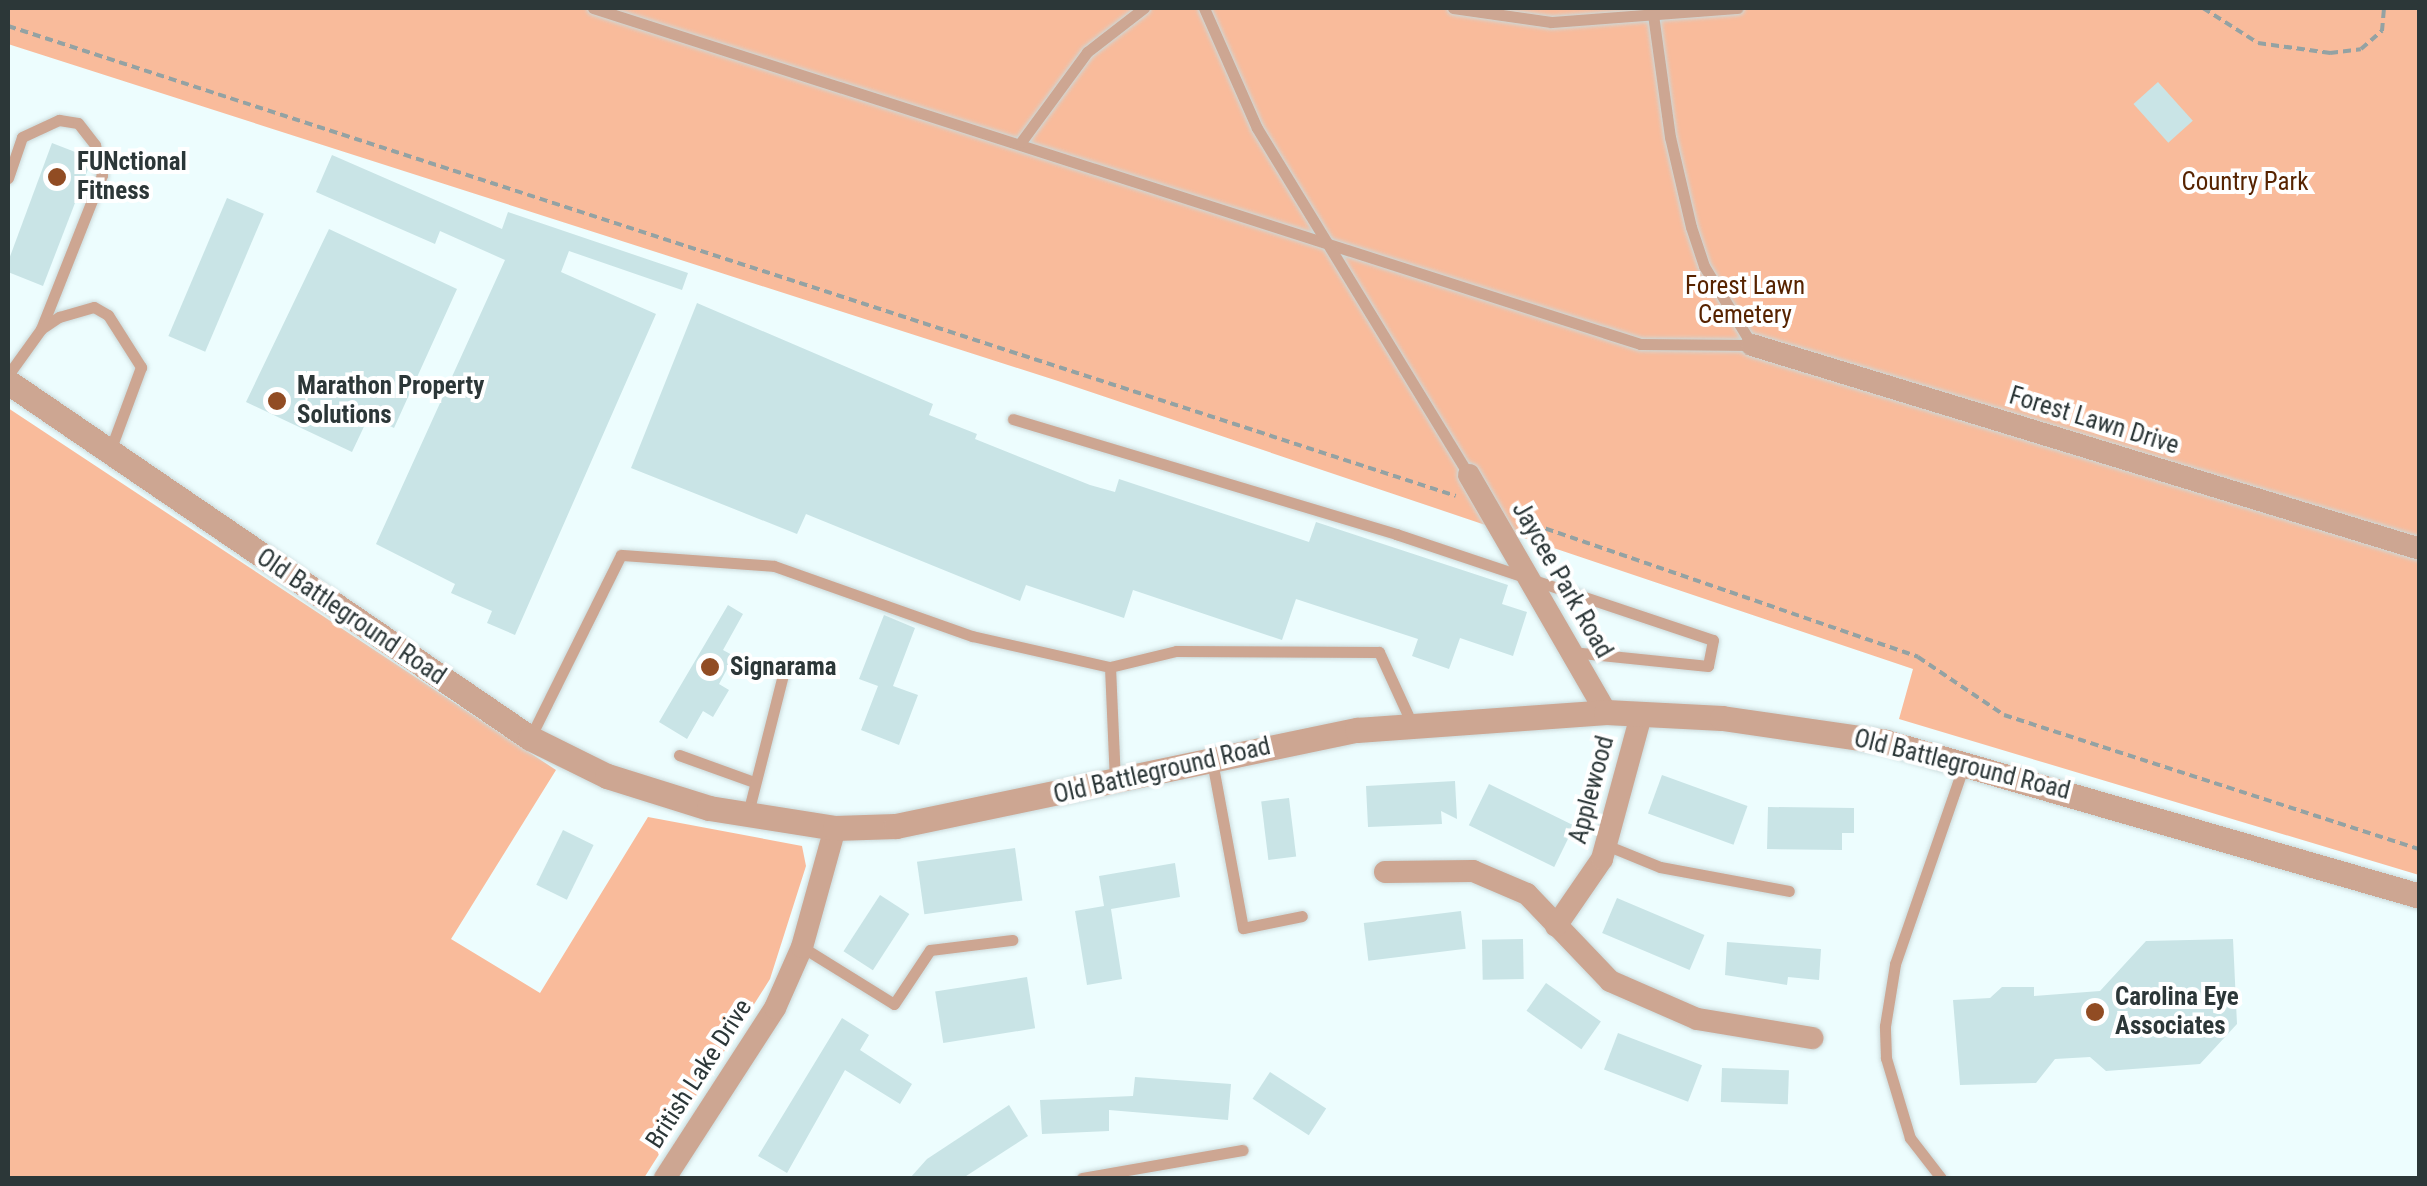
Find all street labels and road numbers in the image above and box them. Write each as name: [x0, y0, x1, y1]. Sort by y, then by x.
street label: Forest Lawn Drive: [2006, 381, 2182, 461]
street label: Jaycee Park Road: [1505, 497, 1619, 663]
street label: Old Battleground Road: [251, 543, 451, 691]
street label: Old Battleground Road: [1851, 724, 2073, 806]
street label: Old Battleground Road: [1051, 731, 1273, 811]
street label: Applewood: [1563, 733, 1621, 847]
street label: British Lake Drive: [640, 994, 758, 1154]

